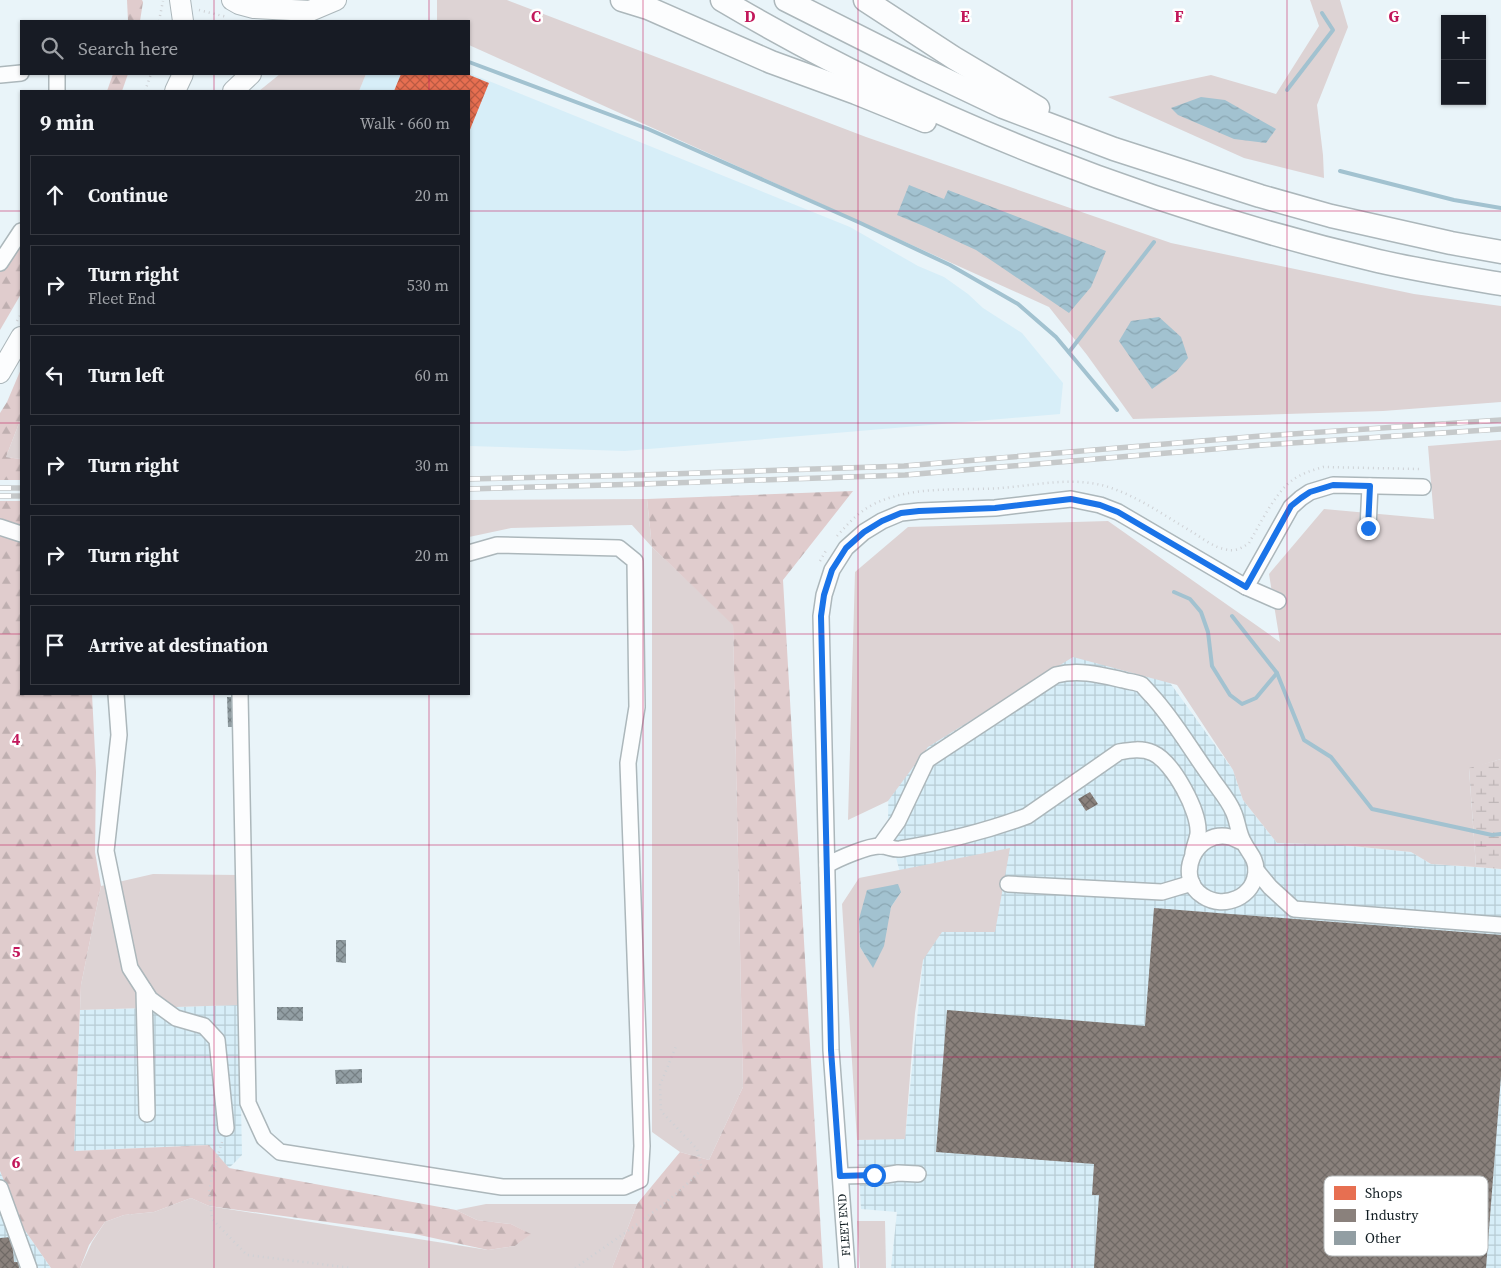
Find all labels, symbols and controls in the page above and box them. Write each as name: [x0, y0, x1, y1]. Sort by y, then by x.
text: C: [531, 5, 541, 27]
text: D: [744, 5, 756, 27]
text: E: [960, 5, 970, 27]
text: F: [1174, 5, 1184, 27]
text: G: [1389, 5, 1400, 27]
map controls: [1441, 15, 1486, 105]
button: +: [1441, 15, 1486, 60]
search box: [20, 20, 470, 75]
icon: search: [38, 34, 66, 62]
text: Search here: [78, 35, 178, 61]
button: −: [1441, 60, 1486, 105]
text: 9 min: [40, 108, 95, 137]
text: Walk · 660 m: [360, 112, 450, 134]
icon: ahead: [41, 181, 69, 209]
text: Continue: [88, 182, 168, 208]
text: 20 m: [415, 184, 449, 206]
text: Turn right: [88, 261, 179, 287]
icon: right: [41, 271, 69, 299]
text: 530 m: [407, 274, 449, 296]
text: Fleet End: [88, 287, 156, 309]
icon: left: [41, 361, 69, 389]
text: Turn left: [88, 362, 164, 388]
text: 60 m: [415, 364, 449, 386]
icon: right: [41, 451, 69, 479]
text: Turn right: [88, 452, 179, 478]
text: 30 m: [415, 454, 449, 476]
route end: [1357, 517, 1380, 540]
icon: right: [41, 541, 69, 569]
text: Turn right: [88, 542, 179, 568]
text: 20 m: [415, 544, 449, 566]
icon: arrive: [41, 631, 69, 659]
text: Arrive at destination: [88, 632, 268, 658]
text: 4: [12, 728, 21, 750]
text: 5: [12, 940, 21, 962]
text: 6: [12, 1151, 21, 1173]
route start: [863, 1164, 886, 1187]
legend: [1324, 1176, 1488, 1256]
text: Shops: [1365, 1183, 1402, 1203]
street label: FLEET END: [834, 1193, 854, 1257]
text: Industry: [1365, 1205, 1419, 1225]
text: Other: [1365, 1228, 1401, 1248]

